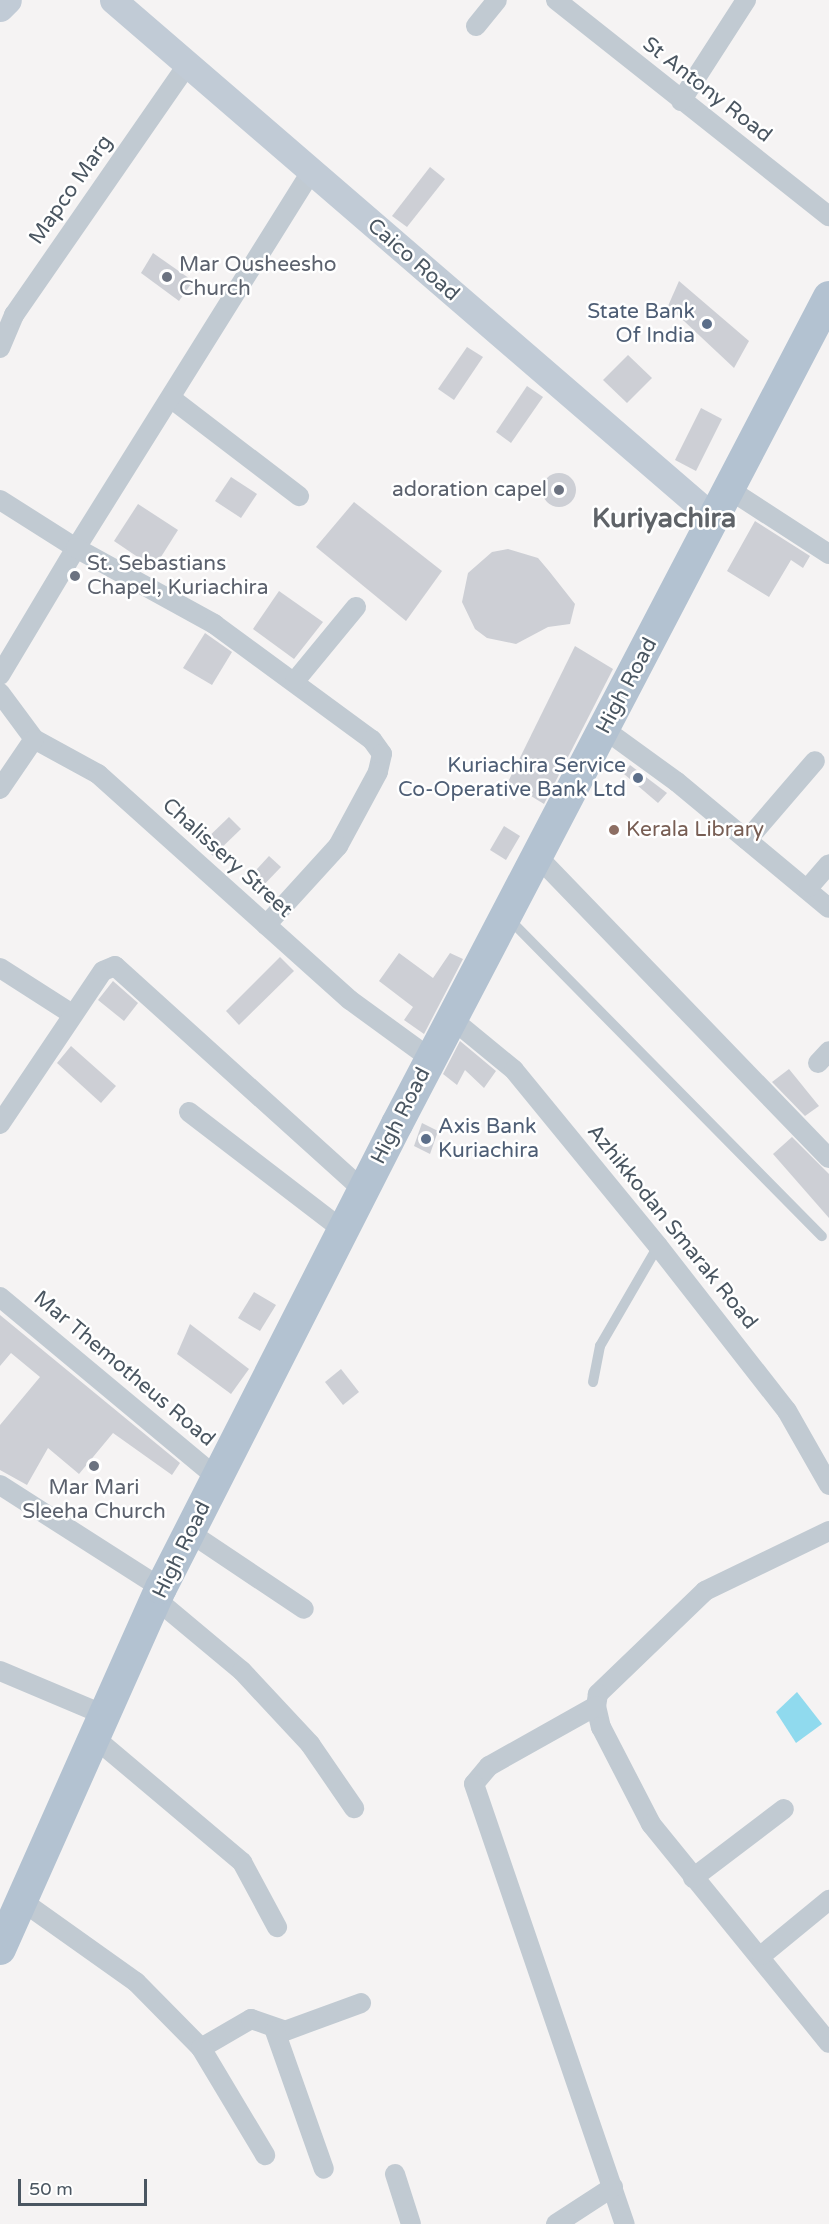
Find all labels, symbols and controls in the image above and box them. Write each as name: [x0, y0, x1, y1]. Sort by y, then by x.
street label: St Antony Road: [637, 32, 777, 148]
street label: Mapco Marg: [24, 130, 118, 250]
street label: Caico Road: [362, 213, 464, 307]
place label: Mar Ousheesho Church: [179, 252, 337, 302]
marker: Mar Ousheesho Church: [160, 270, 174, 284]
place label: State Bank Of India: [587, 299, 695, 349]
marker: State Bank Of India: [700, 317, 714, 331]
place label: adoration capel: [392, 477, 547, 503]
marker: adoration capel: [552, 483, 566, 497]
district label: Kuriyachira: [592, 503, 736, 535]
place label: St. Sebastians Chapel, Kuriachira: [87, 551, 268, 601]
marker: St. Sebastians Chapel, Kuriachira: [68, 569, 82, 583]
street label: High Road: [591, 634, 663, 738]
place label: Kuriachira Service Co-Operative Bank Ltd: [398, 753, 626, 803]
marker: Kuriachira Service Co-Operative Bank Ltd: [631, 771, 645, 785]
street label: Chalissery Street: [157, 793, 297, 923]
place label: Kerala Library: [626, 817, 764, 843]
marker: Kerala Library: [607, 823, 621, 837]
street label: High Road: [366, 1063, 436, 1169]
place label: Axis Bank Kuriachira: [438, 1114, 539, 1164]
street label: Azhikkodan Smarak Road: [582, 1119, 762, 1335]
marker: Axis Bank Kuriachira: [419, 1132, 433, 1146]
street label: Mar Themotheus Road: [28, 1286, 220, 1452]
marker: Mar Mari Sleeha Church: [87, 1459, 101, 1473]
place label: Mar Mari Sleeha Church: [22, 1475, 166, 1525]
street label: High Road: [148, 1497, 216, 1603]
scale bar: [21, 2167, 150, 2205]
text: 50 m: [29, 2178, 73, 2200]

